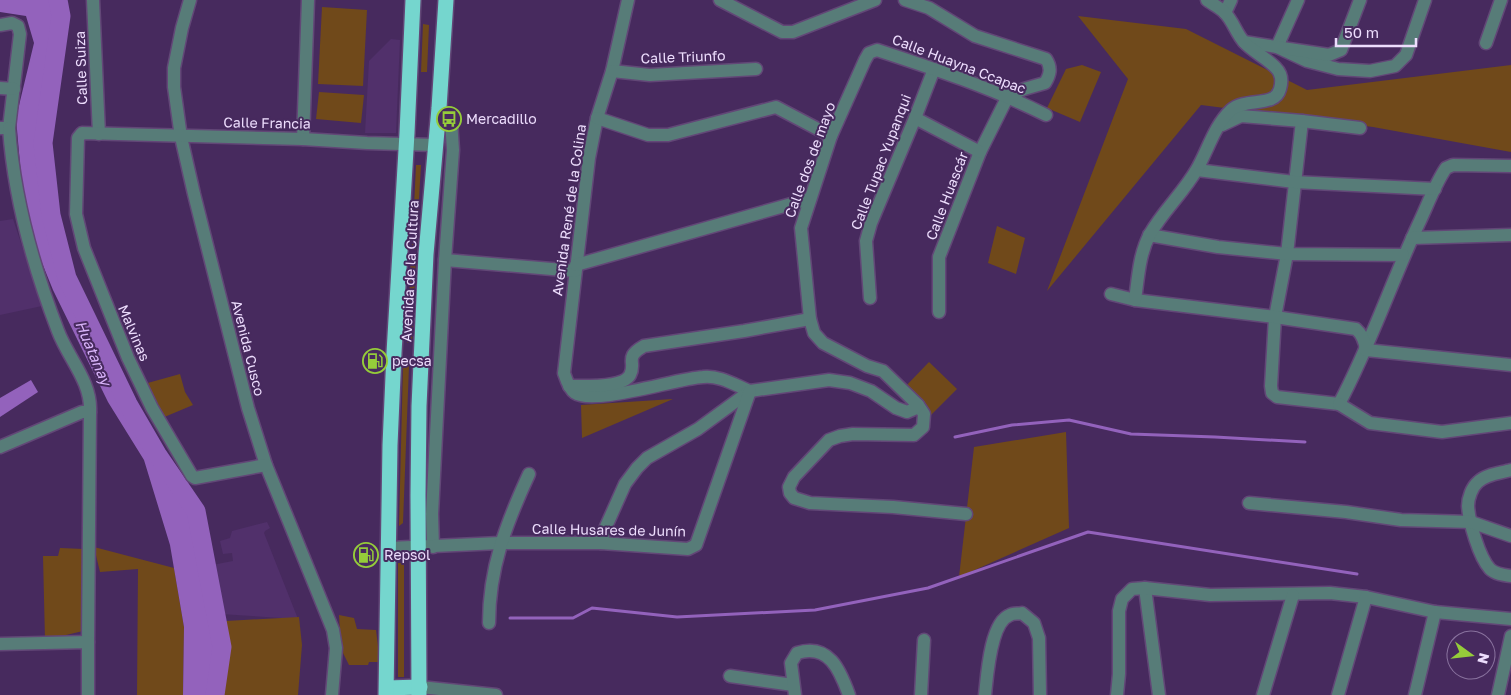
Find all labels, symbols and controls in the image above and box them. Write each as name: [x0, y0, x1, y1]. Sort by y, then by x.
scale bar: [1336, 15, 1416, 47]
text: 50 m: [1344, 23, 1379, 41]
street label: Calle Huayna Ccapac: [890, 30, 1029, 97]
street label: Calle Suiza: [71, 31, 90, 105]
street label: Calle Triunfo: [640, 47, 726, 66]
street label: Calle Tupac Yupanqui: [847, 92, 914, 232]
street label: Calle dos de mayo: [781, 100, 838, 220]
bus stop icon: Mercadillo: [436, 106, 462, 132]
place label: Mercadillo: [466, 110, 537, 127]
street label: Calle Francia: [223, 113, 311, 132]
street label: Avenida René de la Colina: [548, 123, 589, 297]
street label: Calle Huascár: [922, 149, 971, 242]
street label: Avenida de la Cultura: [397, 200, 422, 342]
street label: Avenida Cusco: [228, 298, 269, 398]
street label: Malvinas: [115, 302, 154, 364]
water label: Huatanay: [71, 317, 117, 391]
fuel station icon: pecsa: [362, 348, 388, 374]
place label: pecsa: [392, 352, 432, 369]
street label: Calle Husares de Junín: [532, 520, 686, 539]
fuel station icon: Repsol: [353, 542, 379, 568]
place label: Repsol: [384, 546, 430, 563]
north arrow: [1446, 630, 1496, 680]
text: N: [1474, 651, 1494, 666]

